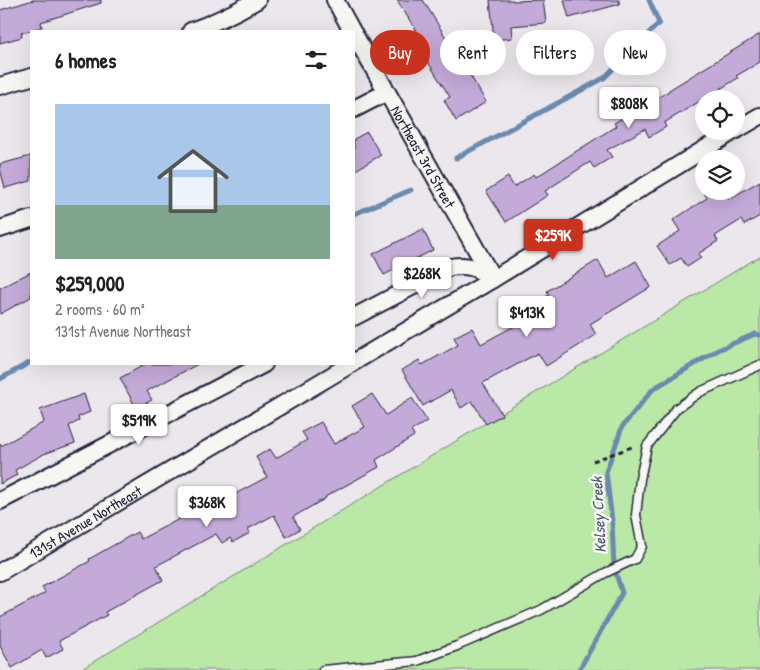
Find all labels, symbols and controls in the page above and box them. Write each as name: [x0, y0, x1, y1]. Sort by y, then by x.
chip: Buy: [370, 30, 430, 75]
chip: Rent: [440, 30, 506, 75]
chip: Filters: [516, 30, 594, 75]
chip: New: [604, 30, 666, 75]
text: 6 homes: [55, 46, 116, 75]
icon: filters: [302, 46, 330, 74]
pin: $808K: [594, 86, 664, 129]
map controls: [695, 90, 745, 200]
button: locate: [695, 90, 745, 140]
text: $808K: [610, 92, 648, 114]
street label: Northeast 3rd Street: [386, 102, 461, 212]
icon: home: [148, 136, 238, 226]
button: layers: [695, 150, 745, 200]
pin: $259K: [518, 218, 588, 261]
text: $259K: [535, 224, 571, 246]
pin: $268K: [387, 256, 457, 299]
text: $268K: [403, 262, 441, 284]
text: $259,000: [55, 269, 125, 298]
pin: $413K: [492, 296, 562, 338]
text: 2 rooms · 60 m²: [55, 298, 145, 320]
text: $413K: [509, 301, 545, 323]
text: 131st Avenue Northeast: [55, 320, 191, 342]
pin: $519K: [104, 404, 174, 446]
text: $519K: [122, 409, 156, 431]
water label: Kelsey Creek: [585, 475, 611, 554]
street label: 131st Avenue Northeast: [25, 480, 146, 563]
pin: $368K: [172, 486, 242, 528]
text: $368K: [189, 491, 225, 513]

